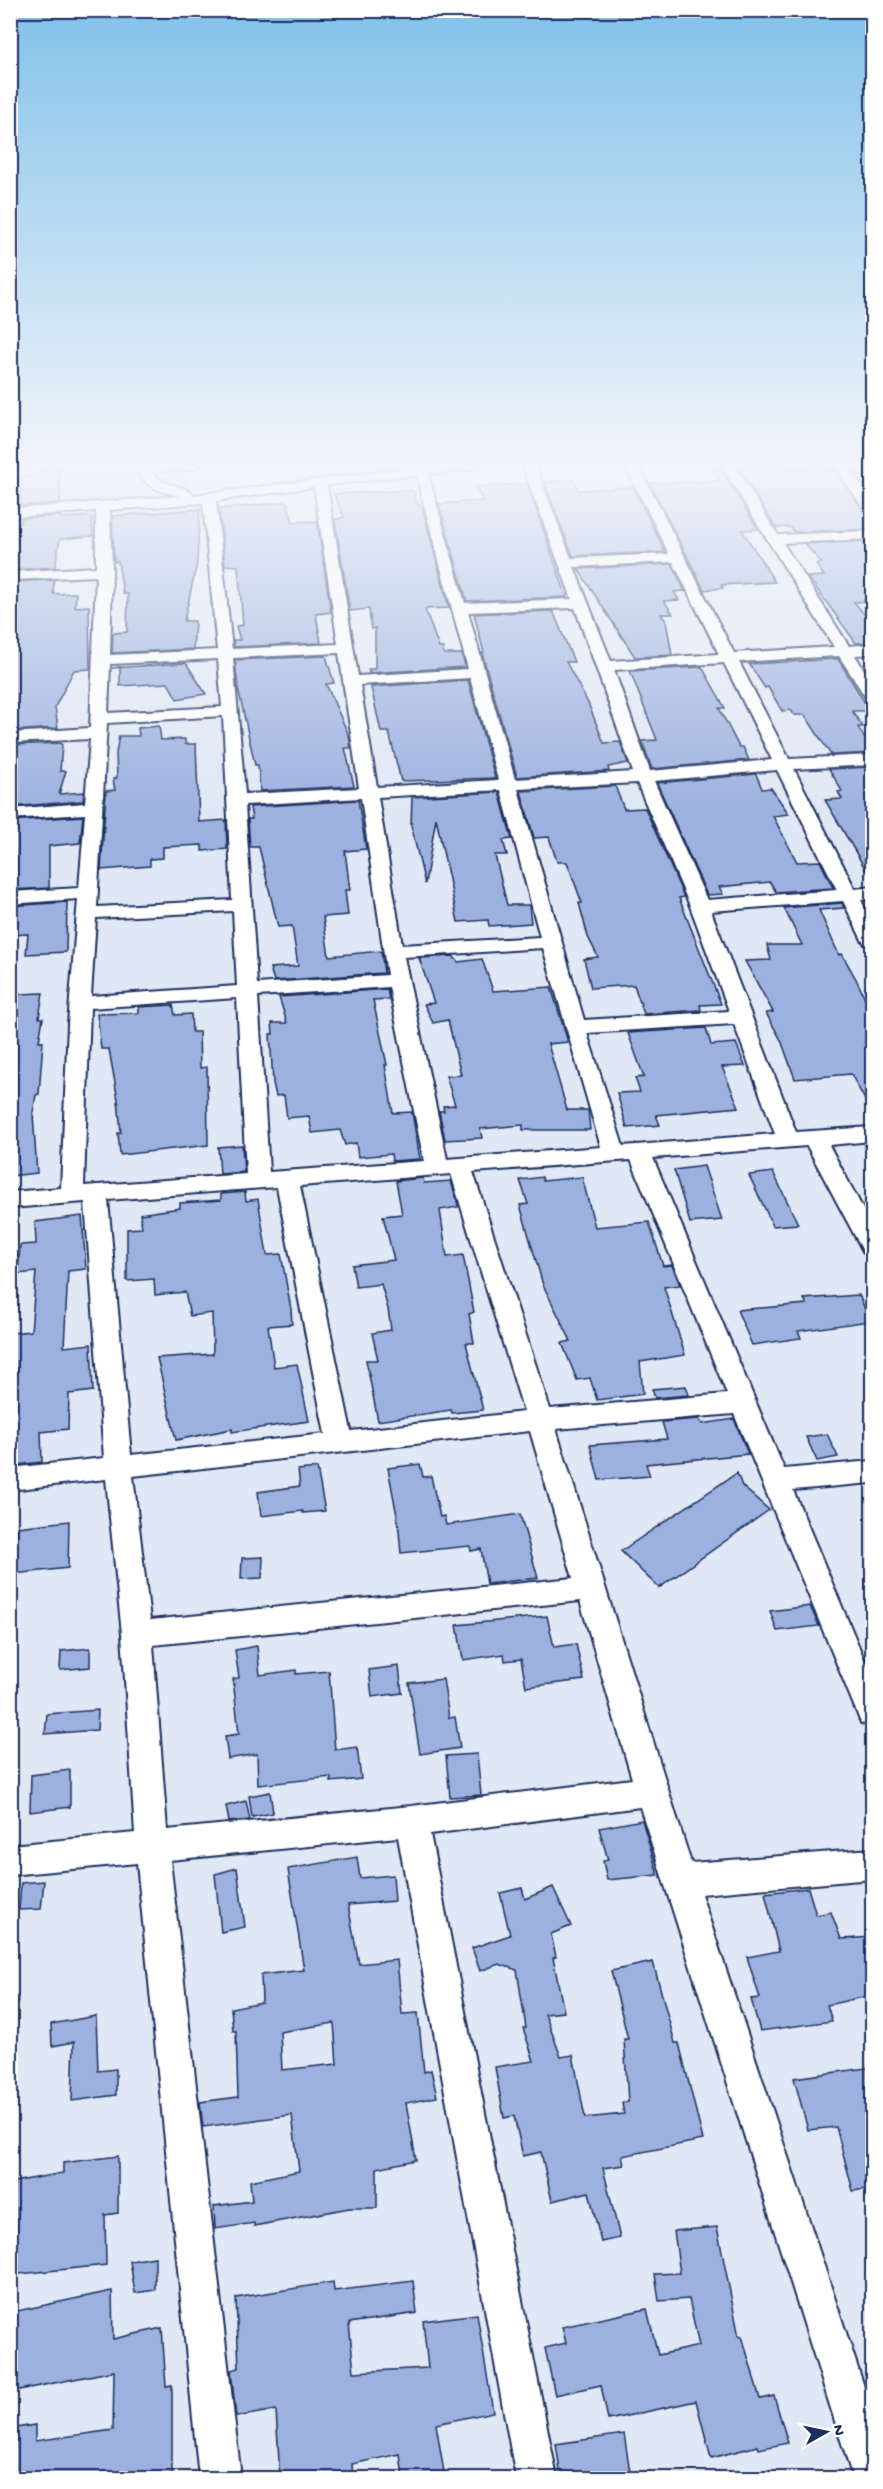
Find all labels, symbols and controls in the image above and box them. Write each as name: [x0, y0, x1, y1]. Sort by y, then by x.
north arrow: [796, 2402, 856, 2462]
text: N: [827, 2424, 848, 2437]

